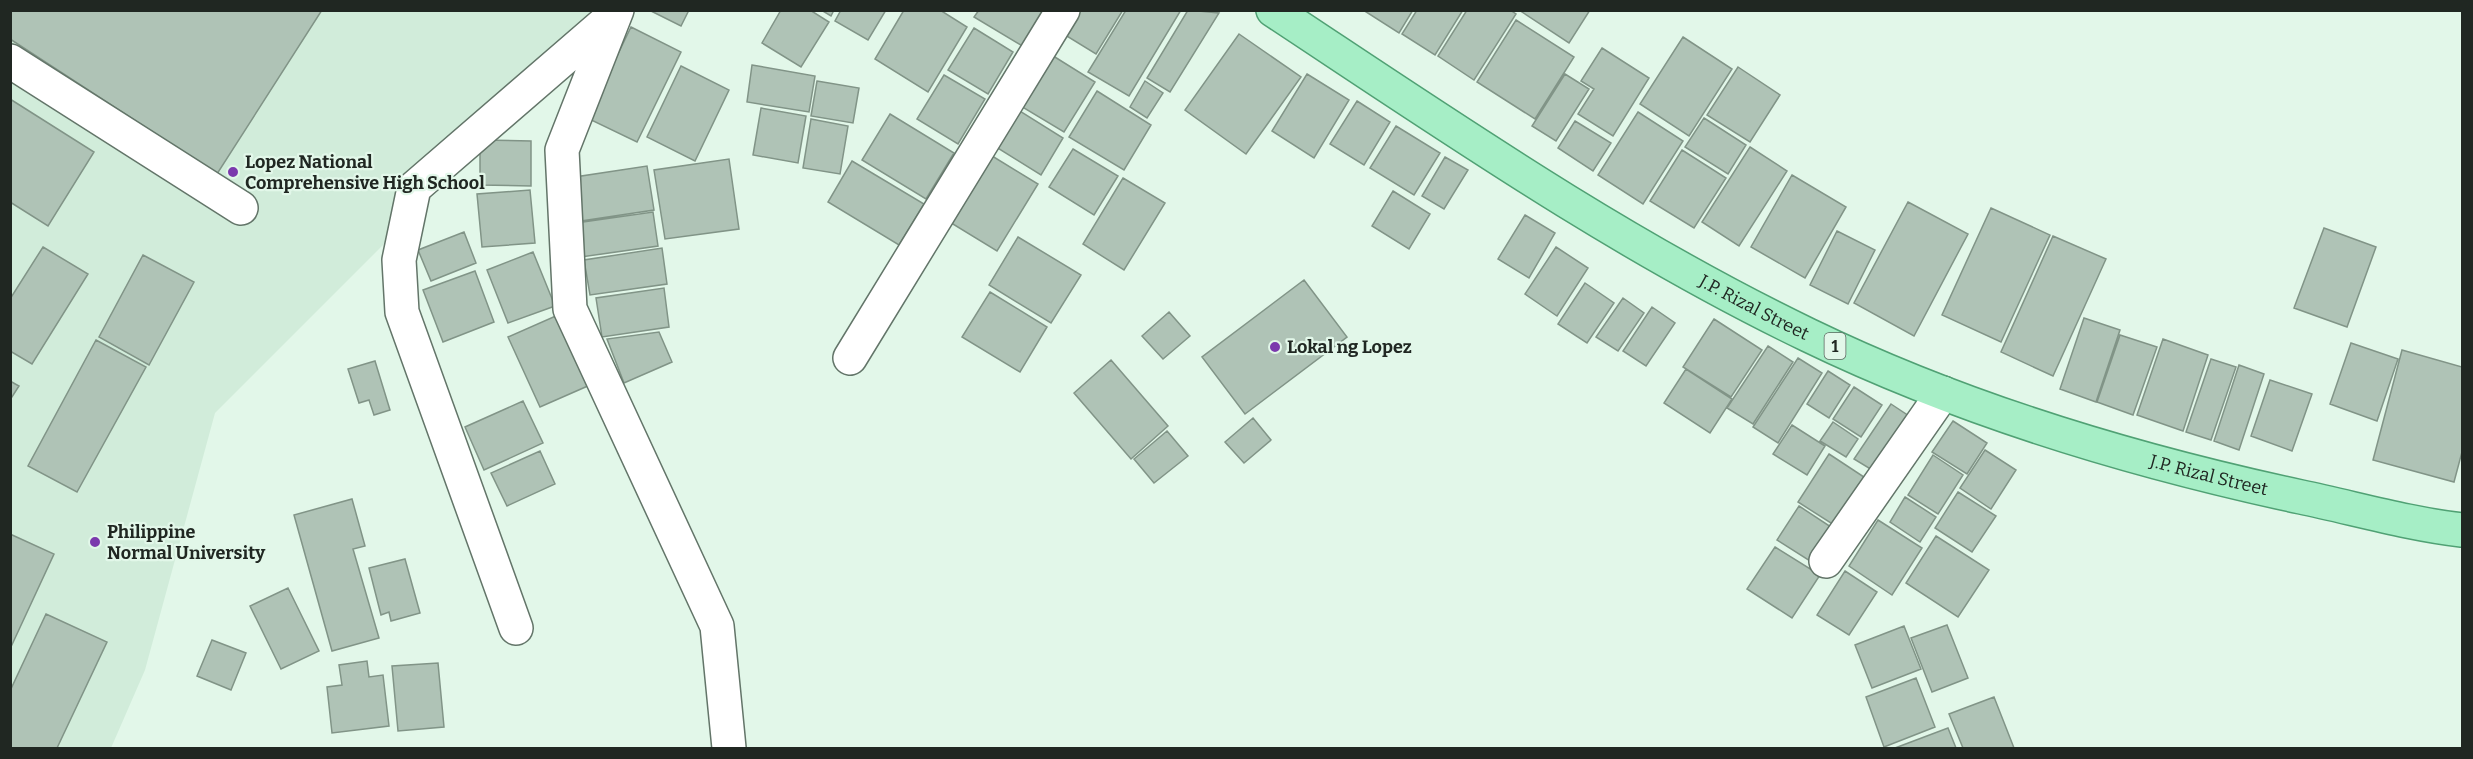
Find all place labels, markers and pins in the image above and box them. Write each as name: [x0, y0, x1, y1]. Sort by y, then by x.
place label: Lopez National Comprehensive High School: [245, 151, 485, 194]
marker: Lopez National Comprehensive High School: [226, 165, 240, 179]
place label: Lokal ng Lopez: [1287, 336, 1412, 358]
marker: Lokal ng Lopez: [1268, 340, 1282, 354]
place label: Philippine Normal University: [107, 521, 266, 564]
marker: Philippine Normal University: [88, 535, 102, 549]

